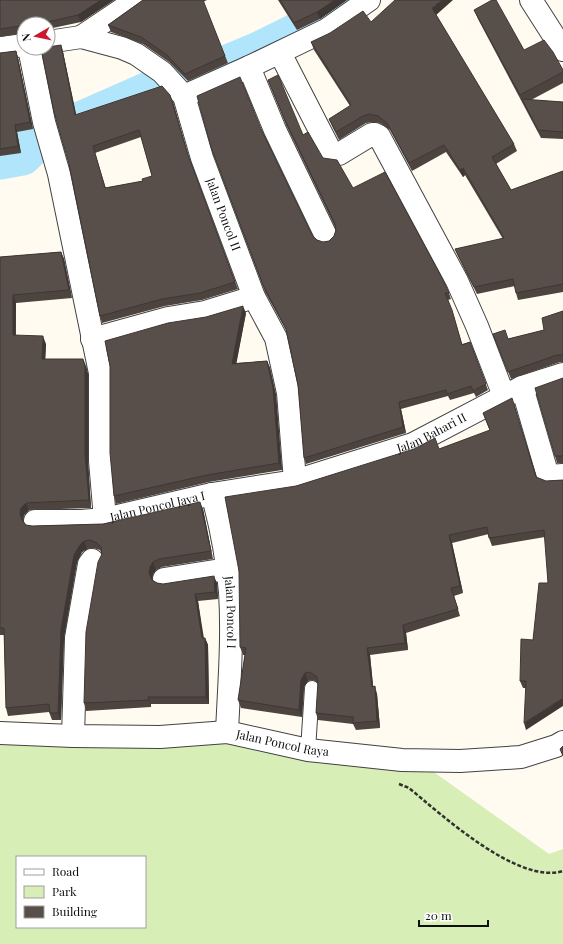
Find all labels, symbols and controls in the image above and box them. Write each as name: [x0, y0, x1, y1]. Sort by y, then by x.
north arrow: [16, 16, 56, 56]
text: N: [18, 32, 34, 43]
street label: Jalan Poncol II: [203, 174, 245, 253]
street label: Jalan Bahari II: [394, 409, 469, 456]
street label: Jalan Poncol Jaya I: [107, 487, 206, 525]
street label: Jalan Poncol I: [221, 574, 240, 649]
street label: Jalan Poncol Raya: [234, 725, 330, 759]
legend: [16, 856, 146, 928]
text: Road: [52, 863, 79, 879]
text: Park: [52, 883, 77, 899]
scale bar: [419, 902, 488, 928]
text: Building: [52, 903, 98, 919]
text: 20 m: [425, 907, 452, 923]

